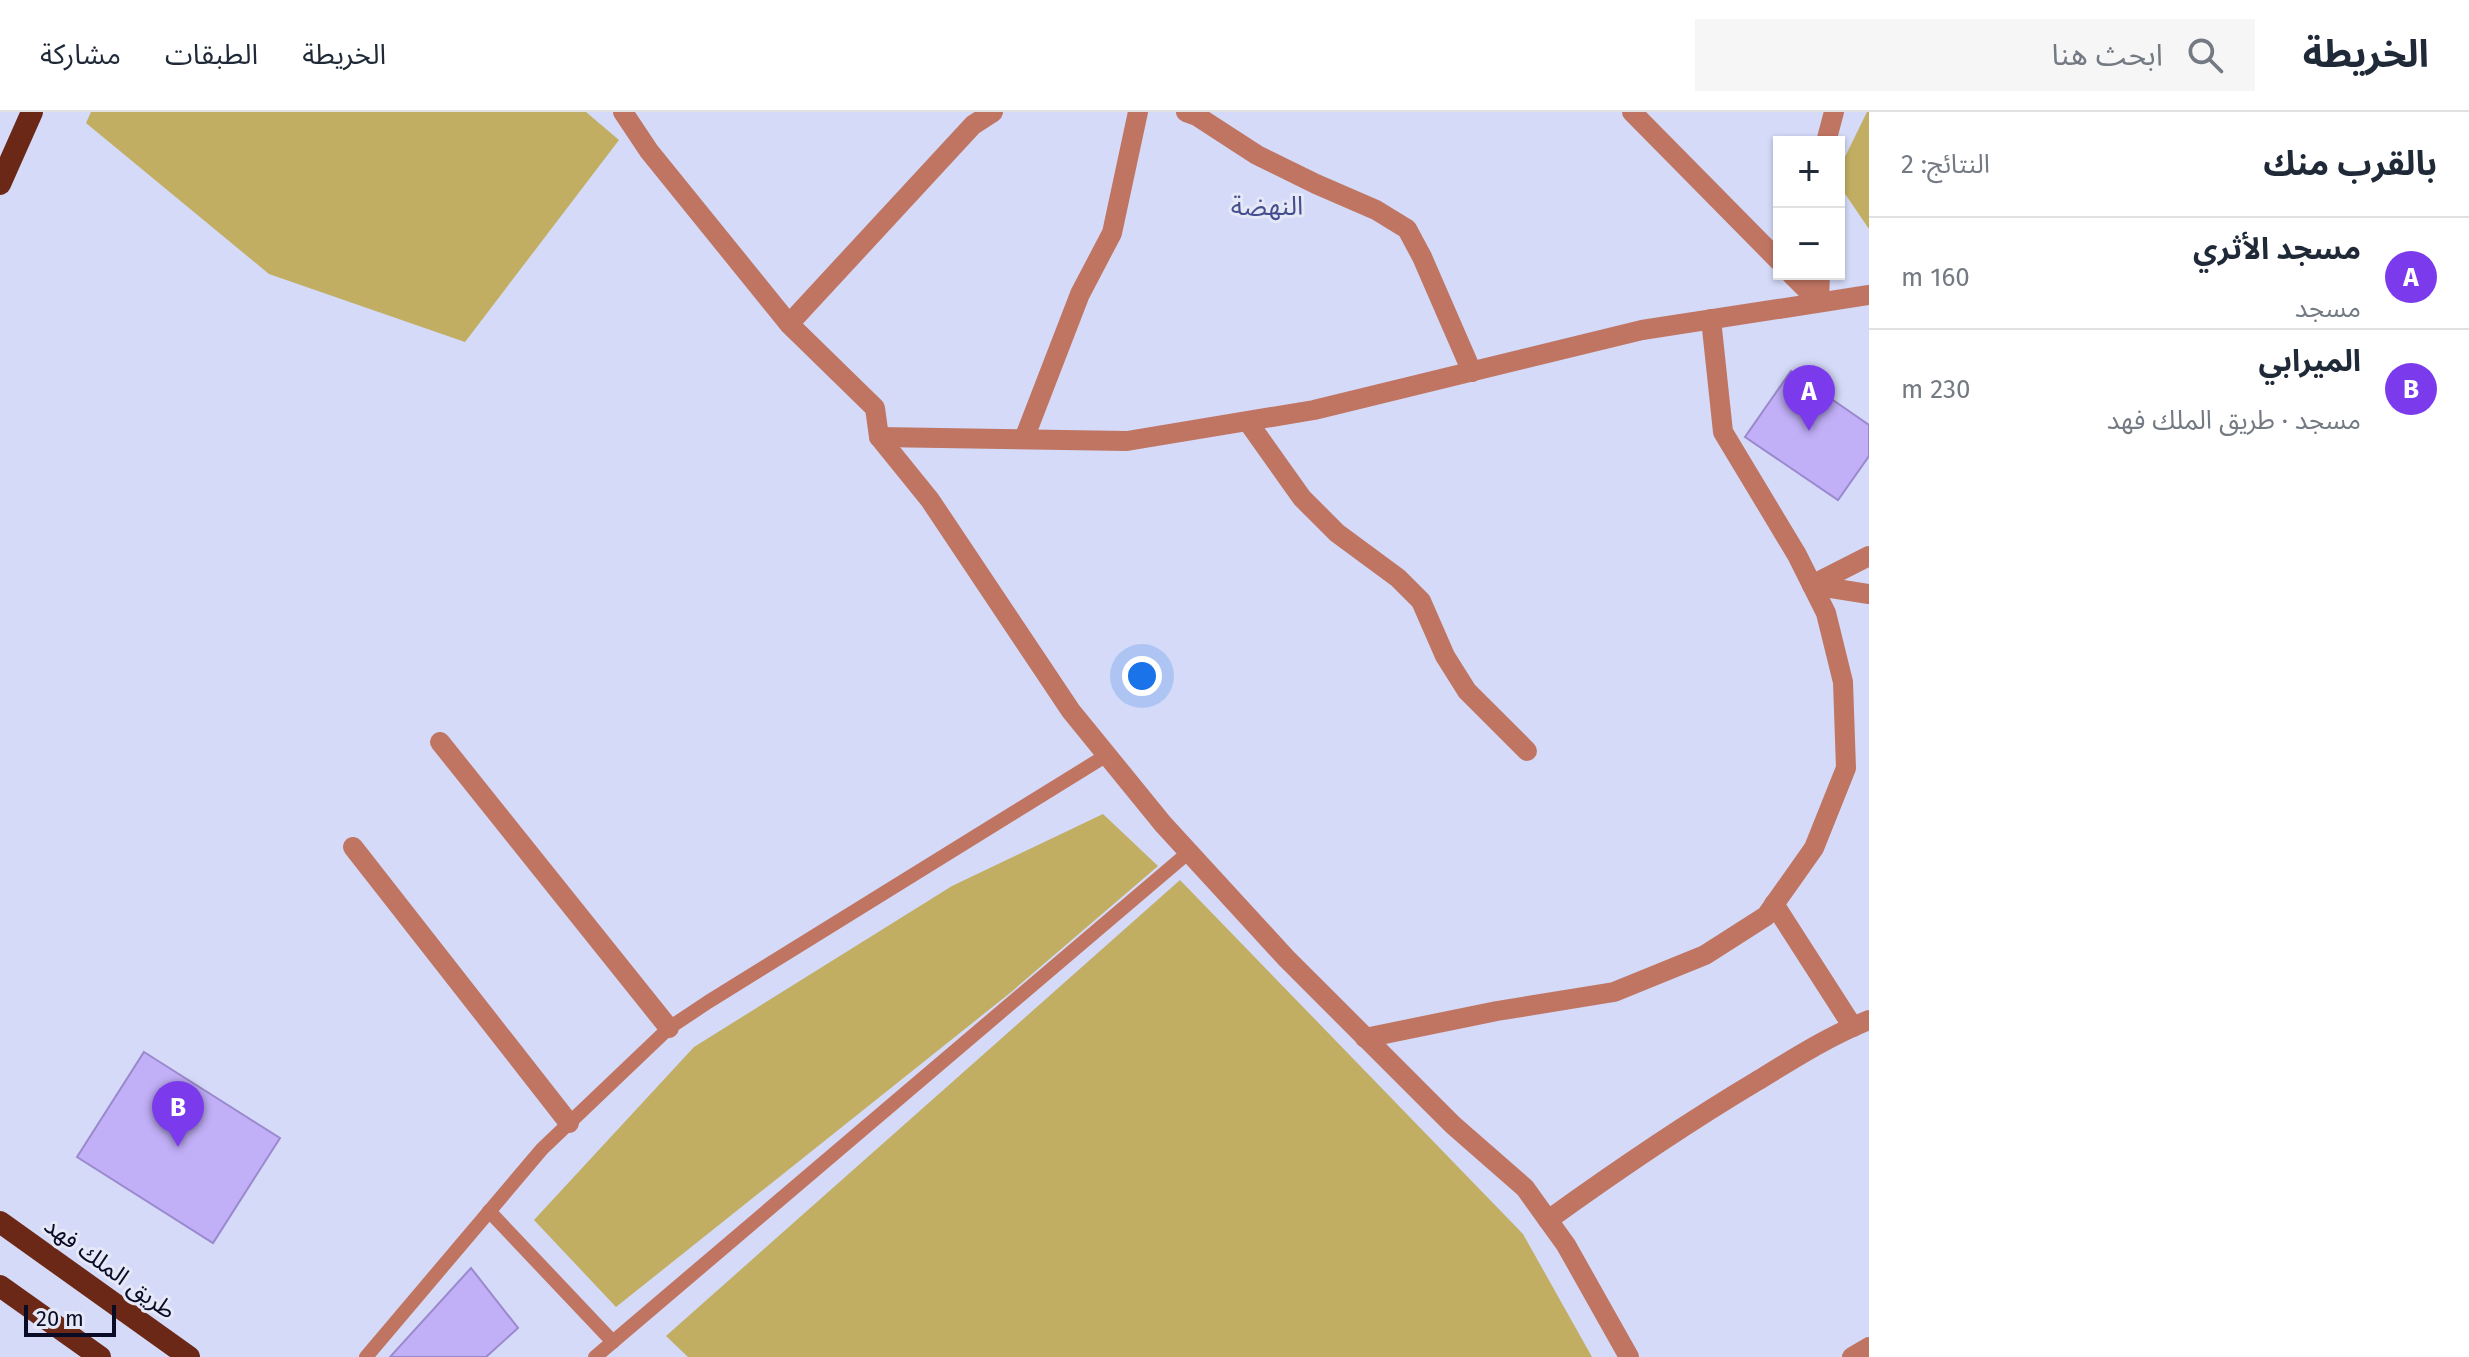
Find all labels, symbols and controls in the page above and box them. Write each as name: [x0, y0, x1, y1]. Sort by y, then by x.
search box: [1695, 19, 2255, 91]
text: الخريطة: [2303, 31, 2429, 77]
icon: search: [2183, 33, 2227, 77]
text: ابحث هنا: [2051, 37, 2163, 73]
text: مشاركة: [40, 38, 121, 71]
text: الطبقات: [165, 38, 258, 71]
text: الخريطة: [302, 38, 386, 71]
map controls: [1773, 136, 1845, 280]
button: +: [1773, 136, 1845, 208]
text: بالقرب منك: [2263, 143, 2437, 184]
text: النتائج: 2: [1901, 149, 1990, 180]
district label: النهضة: [1231, 191, 1303, 222]
button: −: [1773, 208, 1845, 280]
text: مسجد الأثري: [2193, 231, 2361, 267]
text: 160 m: [1901, 262, 1970, 293]
text: A: [2403, 262, 2419, 293]
text: مسجد: [2295, 293, 2361, 324]
text: الميرابي: [2258, 343, 2361, 379]
pin: A: [1783, 365, 1835, 431]
text: 230 m: [1901, 374, 1970, 405]
text: B: [2403, 374, 2419, 405]
text: مسجد · طريق الملك فهد: [2107, 405, 2361, 436]
your location: [1122, 656, 1162, 696]
pin: B: [152, 1081, 204, 1147]
street label: طريق الملك فهد: [38, 1211, 181, 1326]
scale bar: [24, 1301, 116, 1337]
text: 20 m: [36, 1305, 84, 1332]

